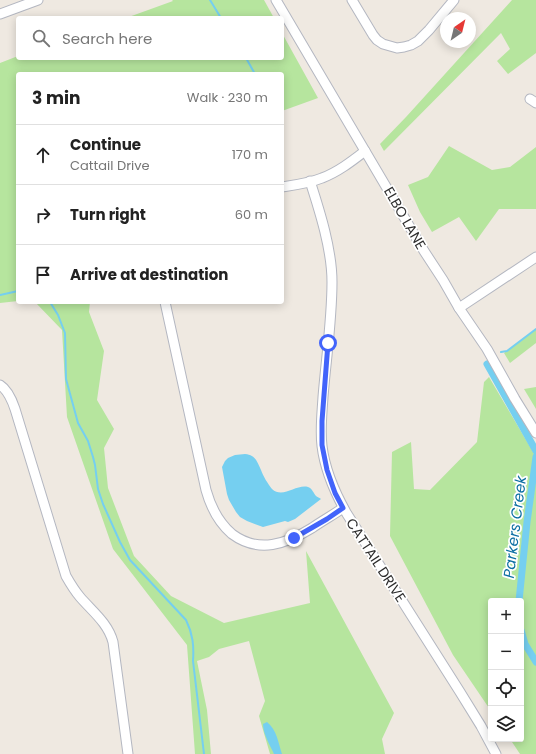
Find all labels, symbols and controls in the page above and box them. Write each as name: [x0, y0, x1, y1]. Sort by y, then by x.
north arrow: [440, 12, 476, 48]
search box: [16, 16, 284, 60]
icon: search: [30, 27, 52, 49]
text: Search here: [62, 28, 152, 49]
text: 3 min: [32, 86, 80, 110]
text: Walk · 230 m: [187, 88, 268, 107]
text: Continue: [70, 134, 141, 155]
icon: ahead: [32, 144, 54, 166]
text: 170 m: [232, 145, 268, 164]
text: Cattail Drive: [70, 156, 150, 175]
street label: ELBO LANE: [379, 183, 431, 253]
icon: right: [32, 204, 54, 226]
text: Turn right: [70, 204, 146, 225]
text: 60 m: [235, 205, 268, 224]
icon: arrive: [32, 264, 54, 286]
text: Arrive at destination: [70, 264, 228, 285]
route start: [319, 334, 337, 352]
water label: Parkers Creek: [498, 473, 531, 579]
street label: CATTAIL DRIVE: [341, 514, 411, 606]
route end: [285, 529, 303, 547]
map controls: [488, 598, 524, 742]
button: +: [488, 598, 524, 634]
button: −: [488, 634, 524, 670]
button: locate: [488, 670, 524, 706]
button: layers: [488, 706, 524, 742]

